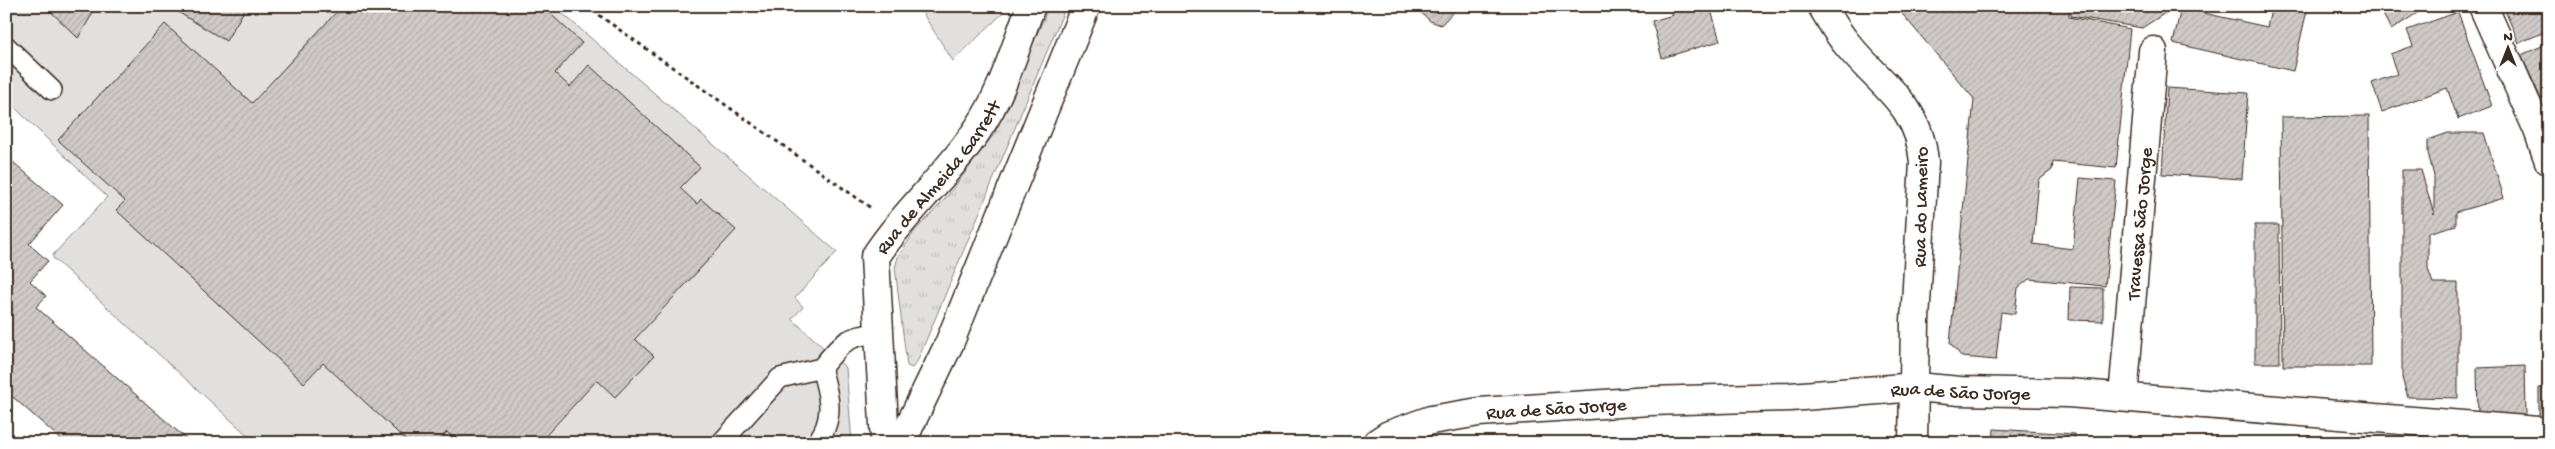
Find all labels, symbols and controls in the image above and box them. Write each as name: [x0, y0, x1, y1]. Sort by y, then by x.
north arrow: [2482, 22, 2532, 72]
text: N: [2503, 29, 2513, 46]
street label: Rua de Almeida Garrett: [872, 96, 1009, 260]
street label: Rua do Lameiro: [1910, 146, 1935, 268]
street label: Travessa São Jorge: [2123, 147, 2160, 302]
street label: Rua de São Jorge: [1890, 379, 2031, 407]
street label: Rua de São Jorge: [1486, 395, 1627, 427]

